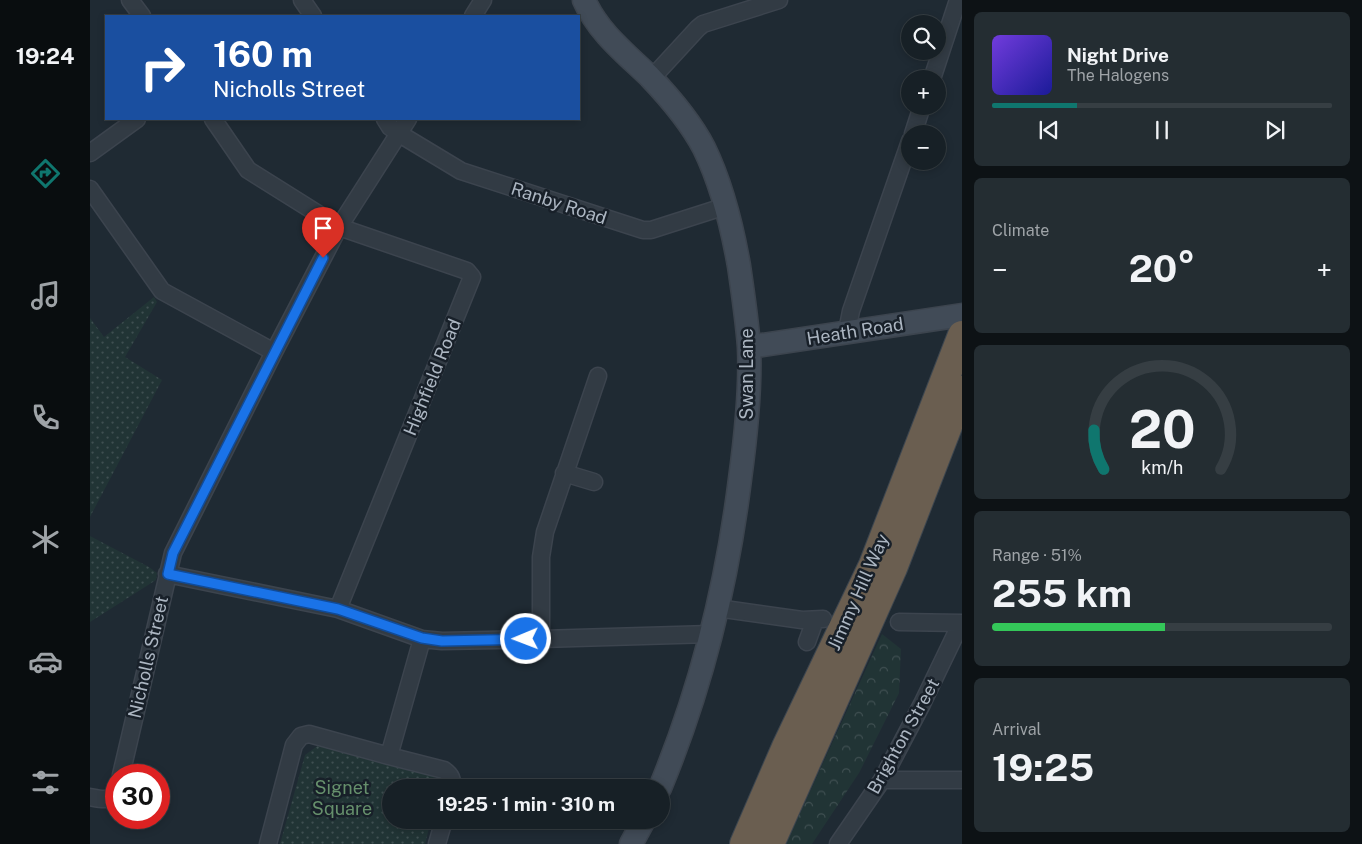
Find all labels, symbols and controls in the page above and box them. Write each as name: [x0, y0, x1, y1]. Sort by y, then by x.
map controls: [901, 15, 946, 170]
button: search: [901, 15, 946, 60]
text: 160 m: [213, 34, 313, 75]
icon: right: [130, 35, 195, 100]
text: 19:24: [16, 43, 74, 69]
text: Night Drive: [1067, 44, 1169, 66]
text: The Halogens: [1067, 66, 1169, 85]
button: +: [901, 70, 946, 115]
text: Nicholls Street: [213, 76, 365, 102]
icon: previous: [1035, 116, 1063, 144]
icon: pause: [1148, 116, 1176, 144]
icon: next: [1261, 116, 1289, 144]
button: −: [901, 125, 946, 170]
icon: directions: [28, 156, 63, 191]
street label: Ranby Road: [508, 178, 610, 228]
pin: [302, 207, 344, 258]
icon: arrive: [309, 214, 337, 242]
text: Climate: [992, 221, 1049, 240]
text: 20°: [1129, 246, 1195, 291]
text: −: [992, 253, 1008, 286]
text: +: [1316, 253, 1332, 286]
icon: music: [28, 278, 63, 313]
street label: Heath Road: [805, 313, 905, 349]
street label: Highfield Road: [399, 316, 465, 438]
street label: Swan Lane: [736, 328, 757, 420]
text: 20: [1129, 399, 1195, 460]
icon: phone: [28, 400, 63, 435]
text: km/h: [1141, 457, 1183, 478]
icon: climate: [28, 522, 63, 557]
street label: Jimmy Hill Way: [823, 530, 893, 653]
text: Range · 51%: [992, 546, 1082, 565]
text: 255 km: [992, 571, 1132, 616]
street label: Nicholls Street: [124, 594, 172, 720]
position arrow: [499, 612, 551, 664]
icon: car: [28, 644, 63, 679]
street label: Brighton Street: [863, 674, 943, 798]
text: Arrival: [992, 720, 1041, 739]
text: 19:25: [992, 745, 1094, 790]
speed limit sign: 30: [105, 764, 170, 829]
icon: filters: [28, 765, 63, 800]
park label: Signet Square: [312, 777, 372, 819]
text: 19:25 · 1 min · 310 m: [437, 793, 615, 815]

